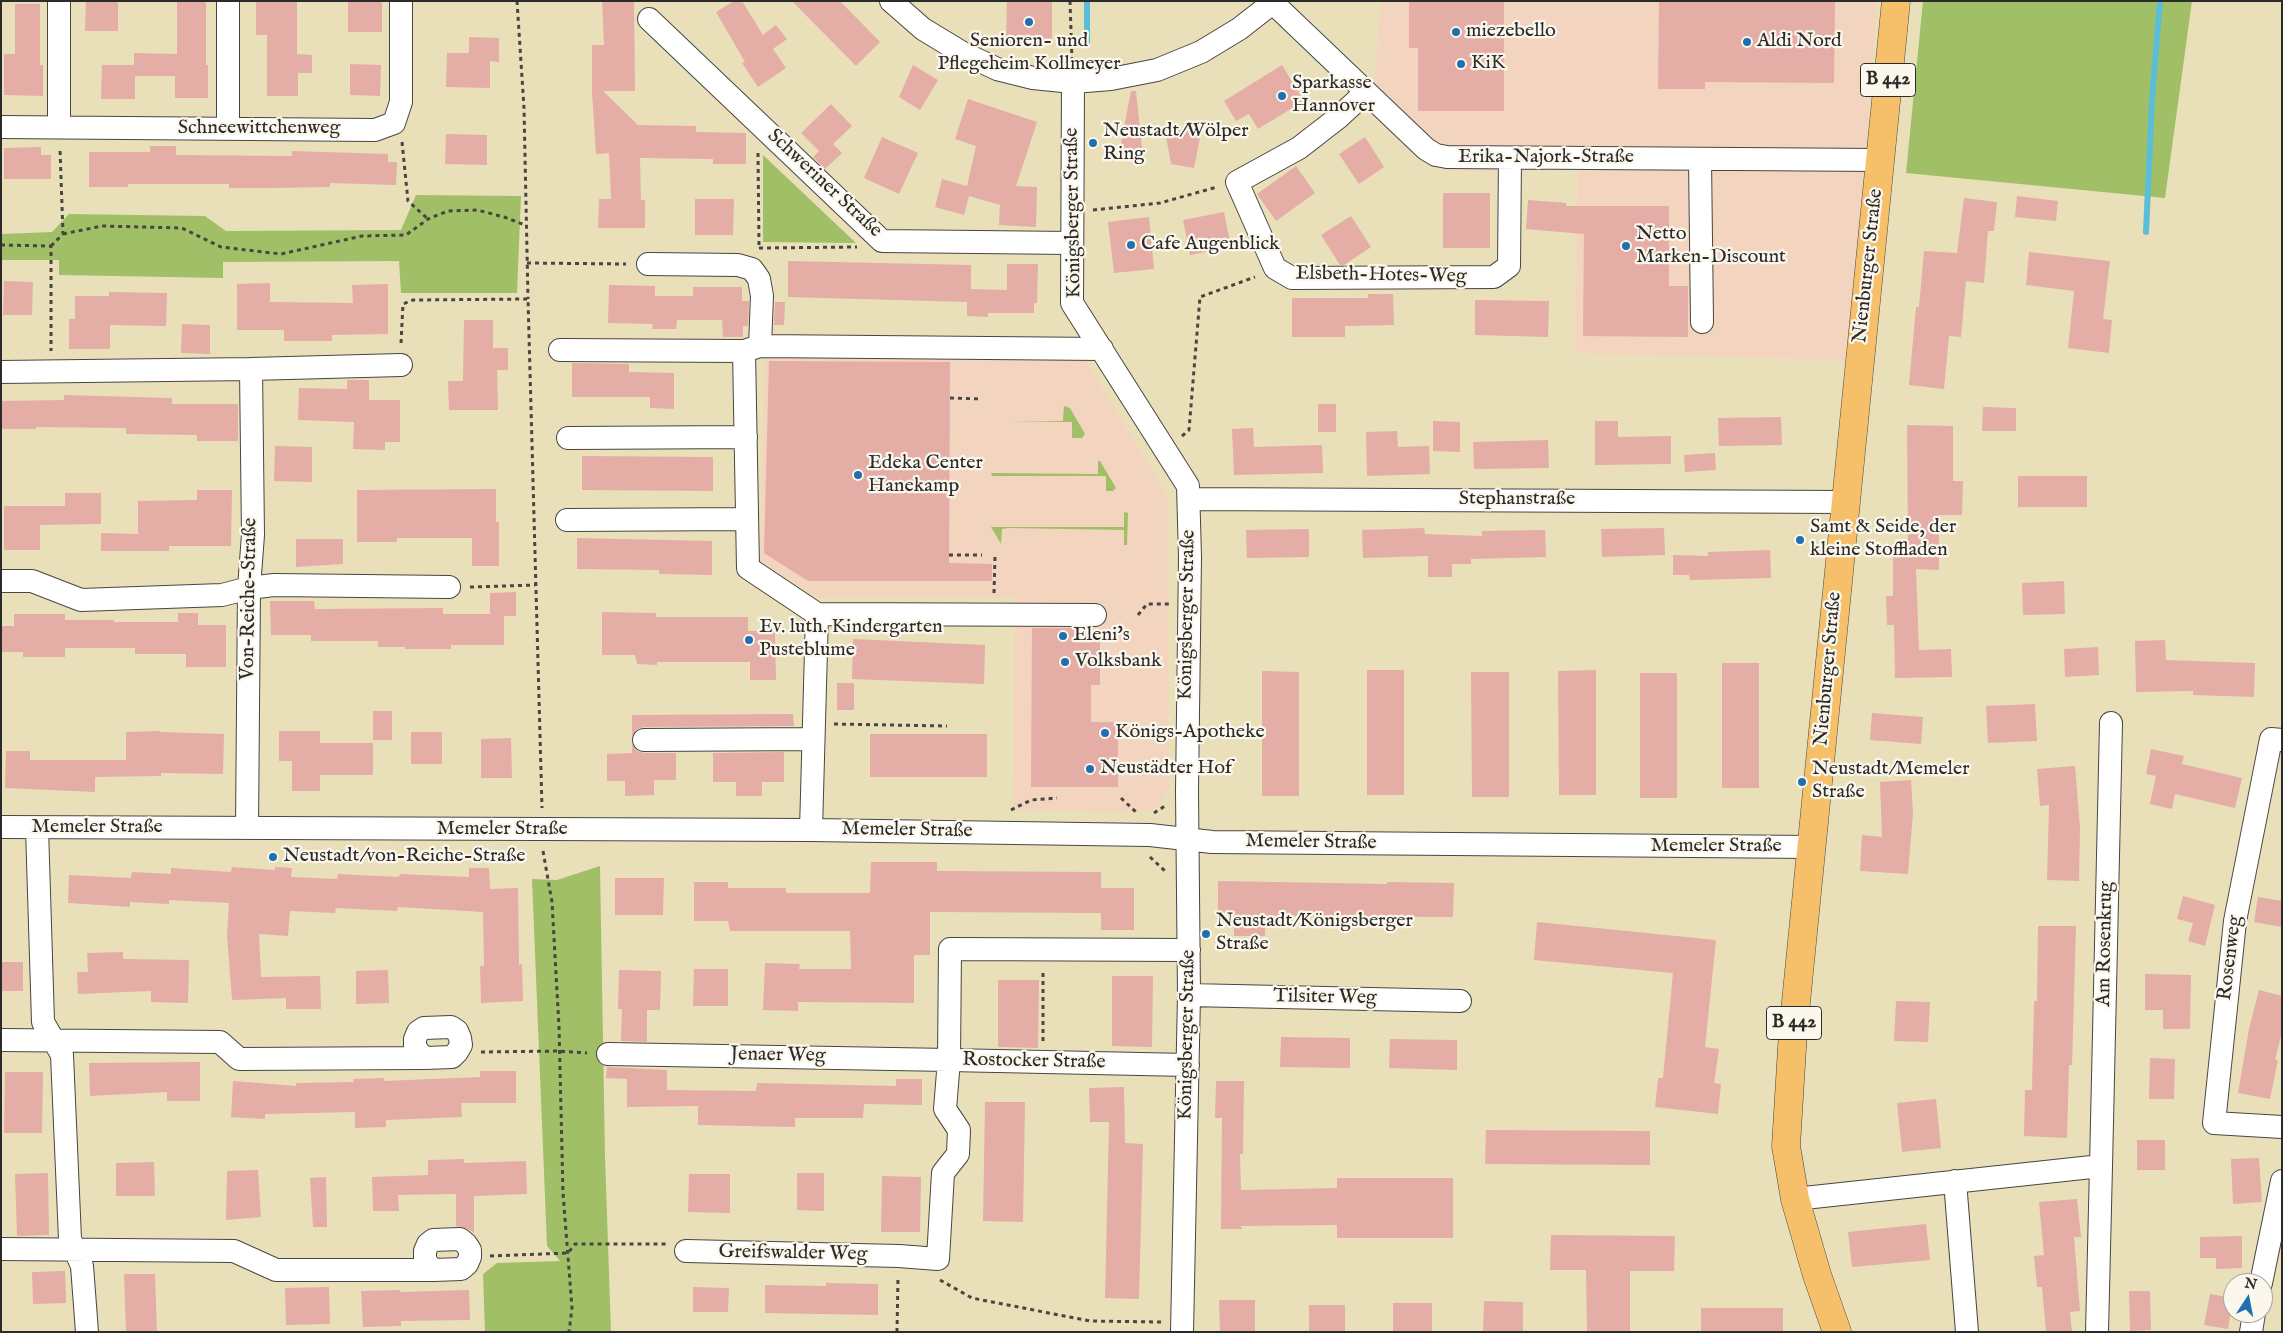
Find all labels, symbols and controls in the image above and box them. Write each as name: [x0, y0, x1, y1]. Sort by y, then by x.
marker: Senioren- und Pflegeheim Kollmeyer: [1023, 16, 1035, 28]
place label: miezebello: [1466, 20, 1556, 44]
marker: miezebello: [1450, 26, 1462, 38]
place label: Senioren- und Pflegeheim Kollmeyer: [937, 30, 1121, 77]
place label: Aldi Nord: [1757, 30, 1842, 54]
marker: Aldi Nord: [1741, 36, 1753, 48]
place label: KiK: [1471, 52, 1505, 76]
marker: KiK: [1455, 58, 1467, 70]
road number: B 442: [1860, 64, 1916, 96]
place label: Sparkasse Hannover: [1292, 72, 1375, 119]
marker: Sparkasse Hannover: [1276, 90, 1288, 102]
street label: Schneewittchenweg: [178, 117, 340, 141]
place label: Neustadt/Wölper Ring: [1103, 120, 1249, 167]
street label: Schweriner Straße: [762, 125, 886, 243]
street label: Königsberger Straße: [1061, 128, 1087, 298]
marker: Neustadt/Wölper Ring: [1087, 137, 1099, 149]
street label: Erika-Najork-Straße: [1458, 146, 1634, 170]
street label: Nienburger Straße: [1849, 188, 1889, 344]
place label: Netto Marken-Discount: [1636, 223, 1786, 270]
place label: Cafe Augenblick: [1141, 233, 1280, 257]
marker: Cafe Augenblick: [1125, 239, 1137, 251]
marker: Netto Marken-Discount: [1620, 240, 1632, 252]
street label: Elsbeth-Hotes-Weg: [1295, 263, 1467, 289]
place label: Edeka Center Hanekamp: [868, 452, 983, 499]
marker: Edeka Center Hanekamp: [852, 469, 864, 481]
street label: Stephanstraße: [1459, 488, 1575, 512]
place label: Samt & Seide, der kleine Stoffladen: [1810, 516, 1956, 563]
street label: Von-Reiche-Straße: [237, 518, 263, 680]
street label: Königsberger Straße: [1175, 530, 1201, 700]
marker: Samt & Seide, der kleine Stoffladen: [1794, 534, 1806, 546]
street label: Nienburger Straße: [1810, 591, 1848, 747]
place label: Ev. luth. Kindergarten Pusteblume: [759, 616, 943, 663]
place label: Eleni's: [1073, 624, 1130, 648]
marker: Eleni's: [1057, 630, 1069, 642]
marker: Ev. luth. Kindergarten Pusteblume: [743, 634, 755, 646]
place label: Volksbank: [1075, 650, 1162, 674]
marker: Volksbank: [1059, 656, 1071, 668]
place label: Königs-Apotheke: [1115, 721, 1265, 745]
marker: Königs-Apotheke: [1099, 727, 1111, 739]
place label: Neustädter Hof: [1100, 757, 1232, 781]
place label: Neustadt/Memeler Straße: [1812, 758, 1969, 805]
marker: Neustädter Hof: [1084, 763, 1096, 775]
marker: Neustadt/Memeler Straße: [1796, 776, 1808, 788]
street label: Memeler Straße: [31, 816, 163, 840]
street label: Memeler Straße: [436, 818, 568, 842]
street label: Memeler Straße: [841, 818, 973, 844]
street label: Memeler Straße: [1245, 830, 1377, 856]
street label: Memeler Straße: [1650, 835, 1782, 859]
place label: Neustadt/von-Reiche-Straße: [283, 845, 525, 869]
marker: Neustadt/von-Reiche-Straße: [267, 851, 279, 863]
street label: Am Rosenkrug: [2093, 881, 2119, 1007]
place label: Neustadt/Königsberger Straße: [1216, 910, 1413, 957]
street label: Rosenweg: [2214, 914, 2248, 1002]
marker: Neustadt/Königsberger Straße: [1200, 928, 1212, 940]
street label: Königsberger Straße: [1175, 950, 1201, 1120]
street label: Tilsiter Weg: [1273, 985, 1377, 1011]
road number: B 442: [1766, 1006, 1822, 1040]
street label: Jenaer Weg: [730, 1043, 826, 1069]
street label: Rostocker Straße: [962, 1049, 1106, 1075]
street label: Greifswalder Weg: [718, 1241, 868, 1267]
north arrow: [2223, 1273, 2273, 1323]
text: N: [2243, 1274, 2258, 1294]

